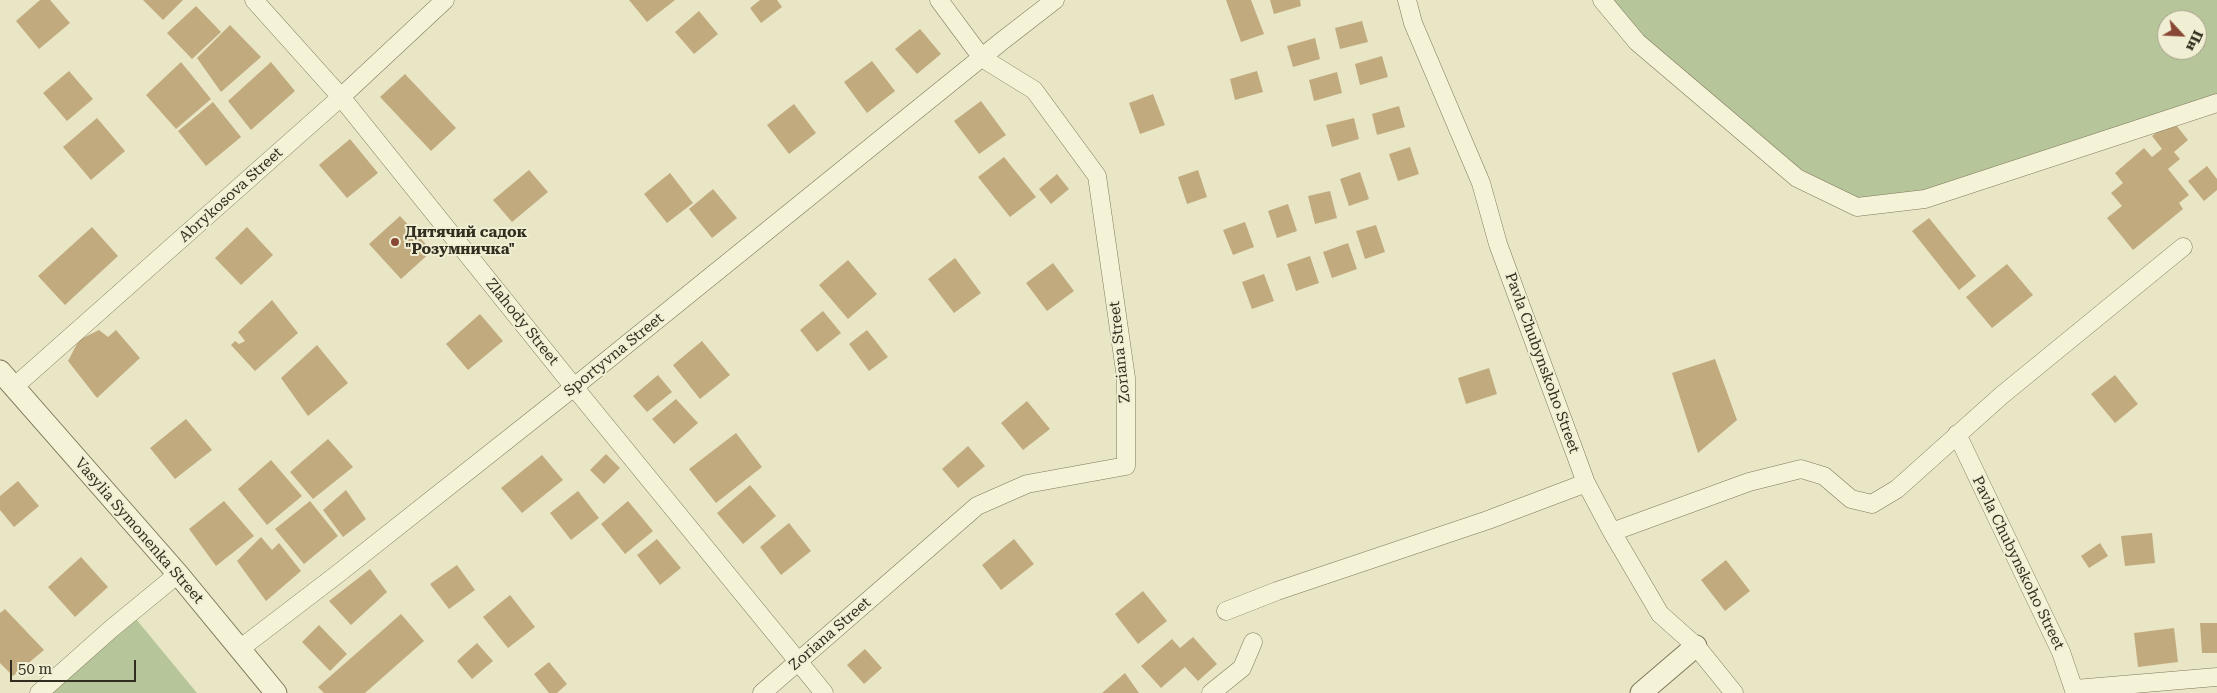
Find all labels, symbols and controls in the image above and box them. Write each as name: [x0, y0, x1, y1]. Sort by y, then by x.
north arrow: [2157, 10, 2207, 60]
text: Пн: [2183, 28, 2206, 54]
street label: Abrykosova Street: [175, 144, 287, 246]
place label: Дитячий садок "Розумничка": [405, 224, 527, 259]
marker: Дитячий садок "Розумничка": [389, 236, 401, 248]
street label: Pavla Chubynskoho Street: [1501, 270, 1583, 456]
street label: Zlahody Street: [482, 275, 562, 369]
street label: Zoriana Street: [1106, 300, 1134, 404]
street label: Sportyvna Street: [561, 309, 667, 401]
street label: Vasylia Symonenka Street: [71, 455, 207, 607]
street label: Pavla Chubynskoho Street: [1968, 473, 2068, 653]
street label: Zoriana Street: [785, 594, 875, 674]
scale bar: [12, 650, 139, 682]
text: 50 m: [18, 660, 52, 678]

